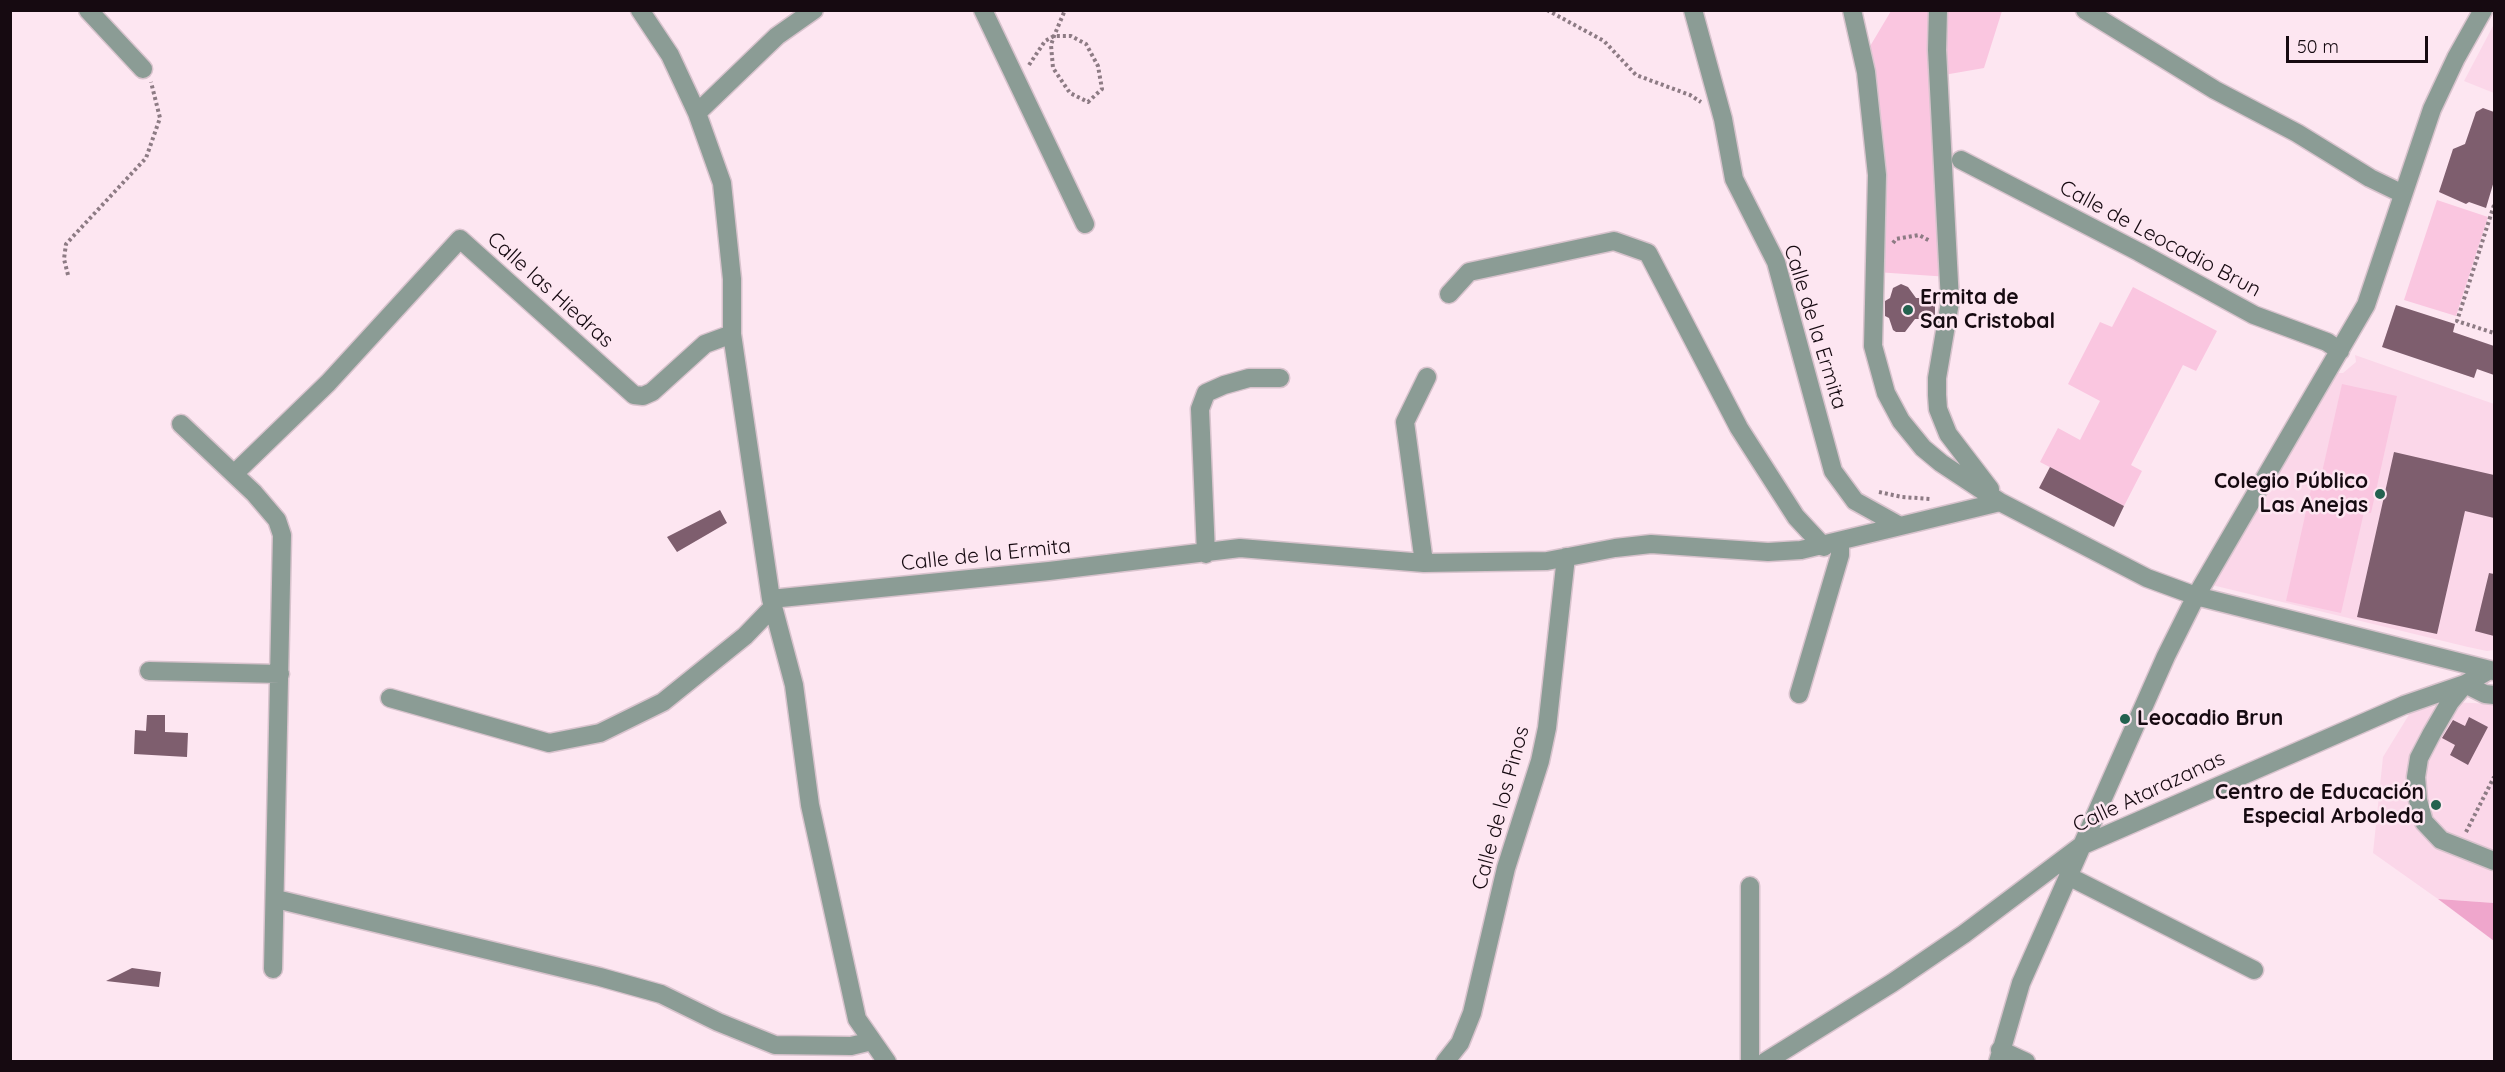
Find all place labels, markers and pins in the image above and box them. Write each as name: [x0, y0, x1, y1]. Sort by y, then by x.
place label: Ermita de San Cristobal: [1920, 285, 2055, 335]
marker: Ermita de San Cristobal: [1901, 303, 1915, 317]
place label: Colegio Público Las Anejas: [2214, 469, 2368, 519]
marker: Colegio Público Las Anejas: [2373, 487, 2387, 501]
place label: Leocadio Brun: [2137, 706, 2283, 732]
marker: Leocadio Brun: [2118, 712, 2132, 726]
place label: Centro de Educación Especial Arboleda: [2215, 780, 2424, 830]
marker: Centro de Educación Especial Arboleda: [2429, 798, 2443, 812]

